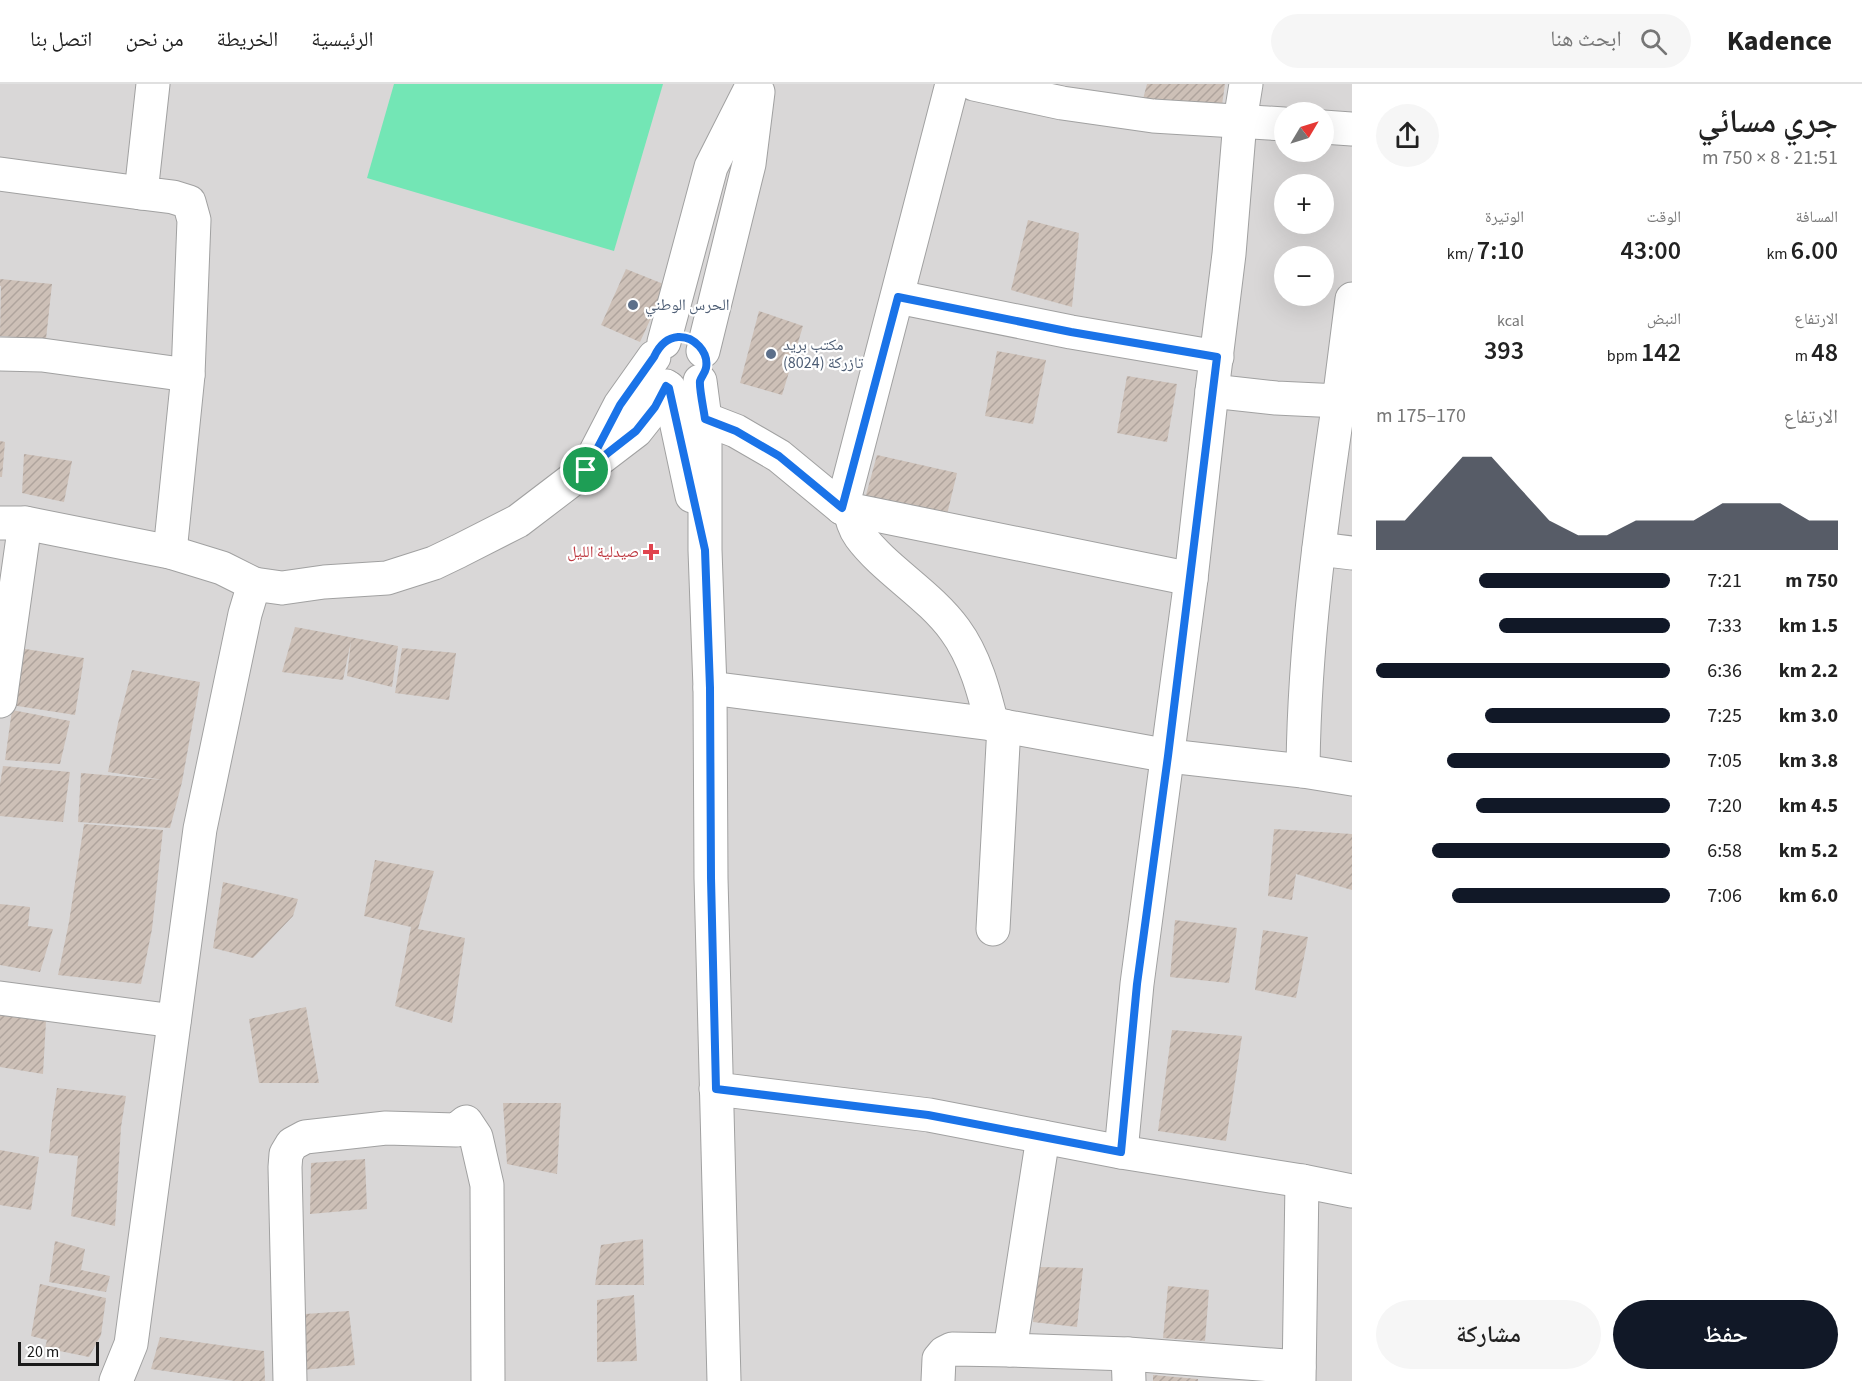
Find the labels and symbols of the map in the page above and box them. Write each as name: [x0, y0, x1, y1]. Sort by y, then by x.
north arrow: [1274, 102, 1334, 162]
place label: الحرس الوطني: [645, 294, 730, 317]
marker: الحرس الوطني: [626, 298, 640, 312]
place label: مكتب بريد تازركة (8024): [783, 334, 864, 374]
marker: مكتب بريد تازركة (8024): [764, 347, 778, 361]
pin: [560, 444, 611, 495]
place label: صيدلية الليل: [567, 541, 639, 563]
marker: صيدلية الليل: [644, 545, 658, 559]
scale bar: [18, 1339, 99, 1366]

